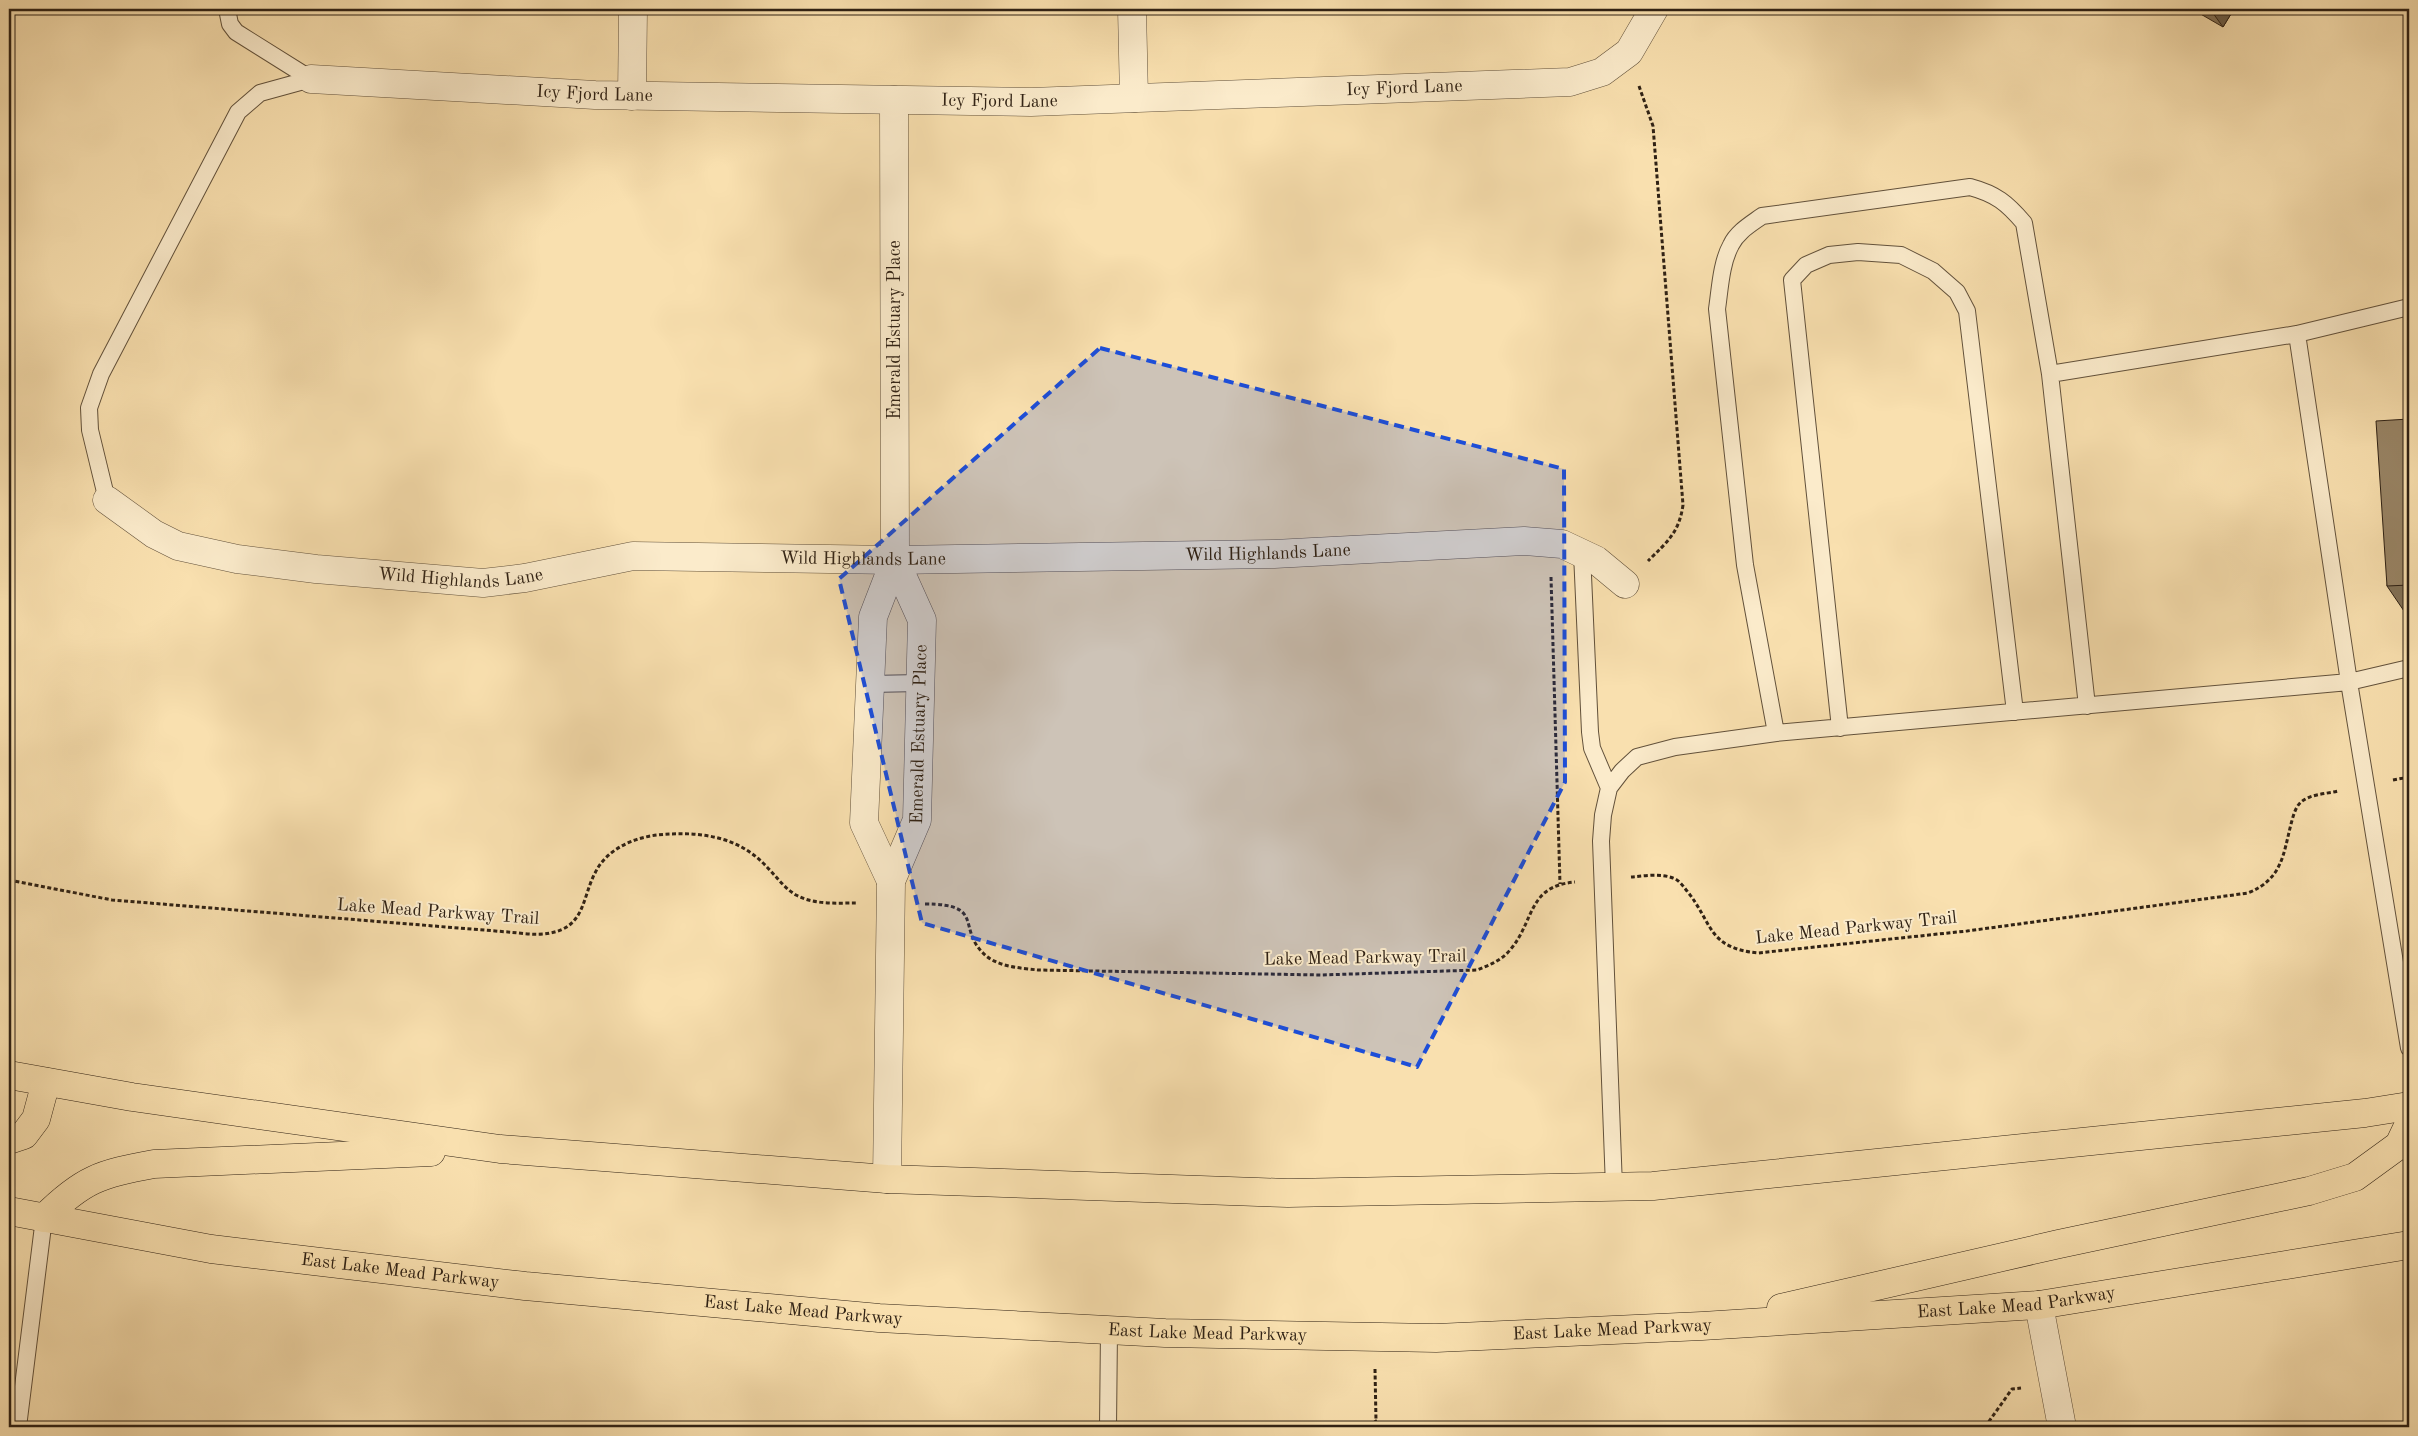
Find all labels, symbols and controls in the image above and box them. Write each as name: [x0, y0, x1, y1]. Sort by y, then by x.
street label: Icy Fjord Lane: [1346, 77, 1463, 99]
street label: Icy Fjord Lane: [536, 83, 653, 105]
street label: Icy Fjord Lane: [941, 92, 1058, 111]
street label: Emerald Estuary Place: [886, 240, 904, 420]
street label: Wild Highlands Lane: [1185, 541, 1351, 564]
street label: Wild Highlands Lane: [780, 549, 946, 569]
street label: Wild Highlands Lane: [377, 565, 545, 592]
street label: Emerald Estuary Place: [908, 644, 930, 824]
street label: Lake Mead Parkway Trail: [336, 896, 540, 928]
street label: Lake Mead Parkway Trail: [1754, 908, 1958, 948]
street label: Lake Mead Parkway Trail: [1263, 947, 1467, 969]
street label: East Lake Mead Parkway: [300, 1251, 501, 1292]
street label: East Lake Mead Parkway: [1916, 1284, 2117, 1322]
street label: East Lake Mead Parkway: [703, 1293, 904, 1328]
street label: East Lake Mead Parkway: [1512, 1316, 1713, 1344]
street label: East Lake Mead Parkway: [1107, 1321, 1308, 1345]

